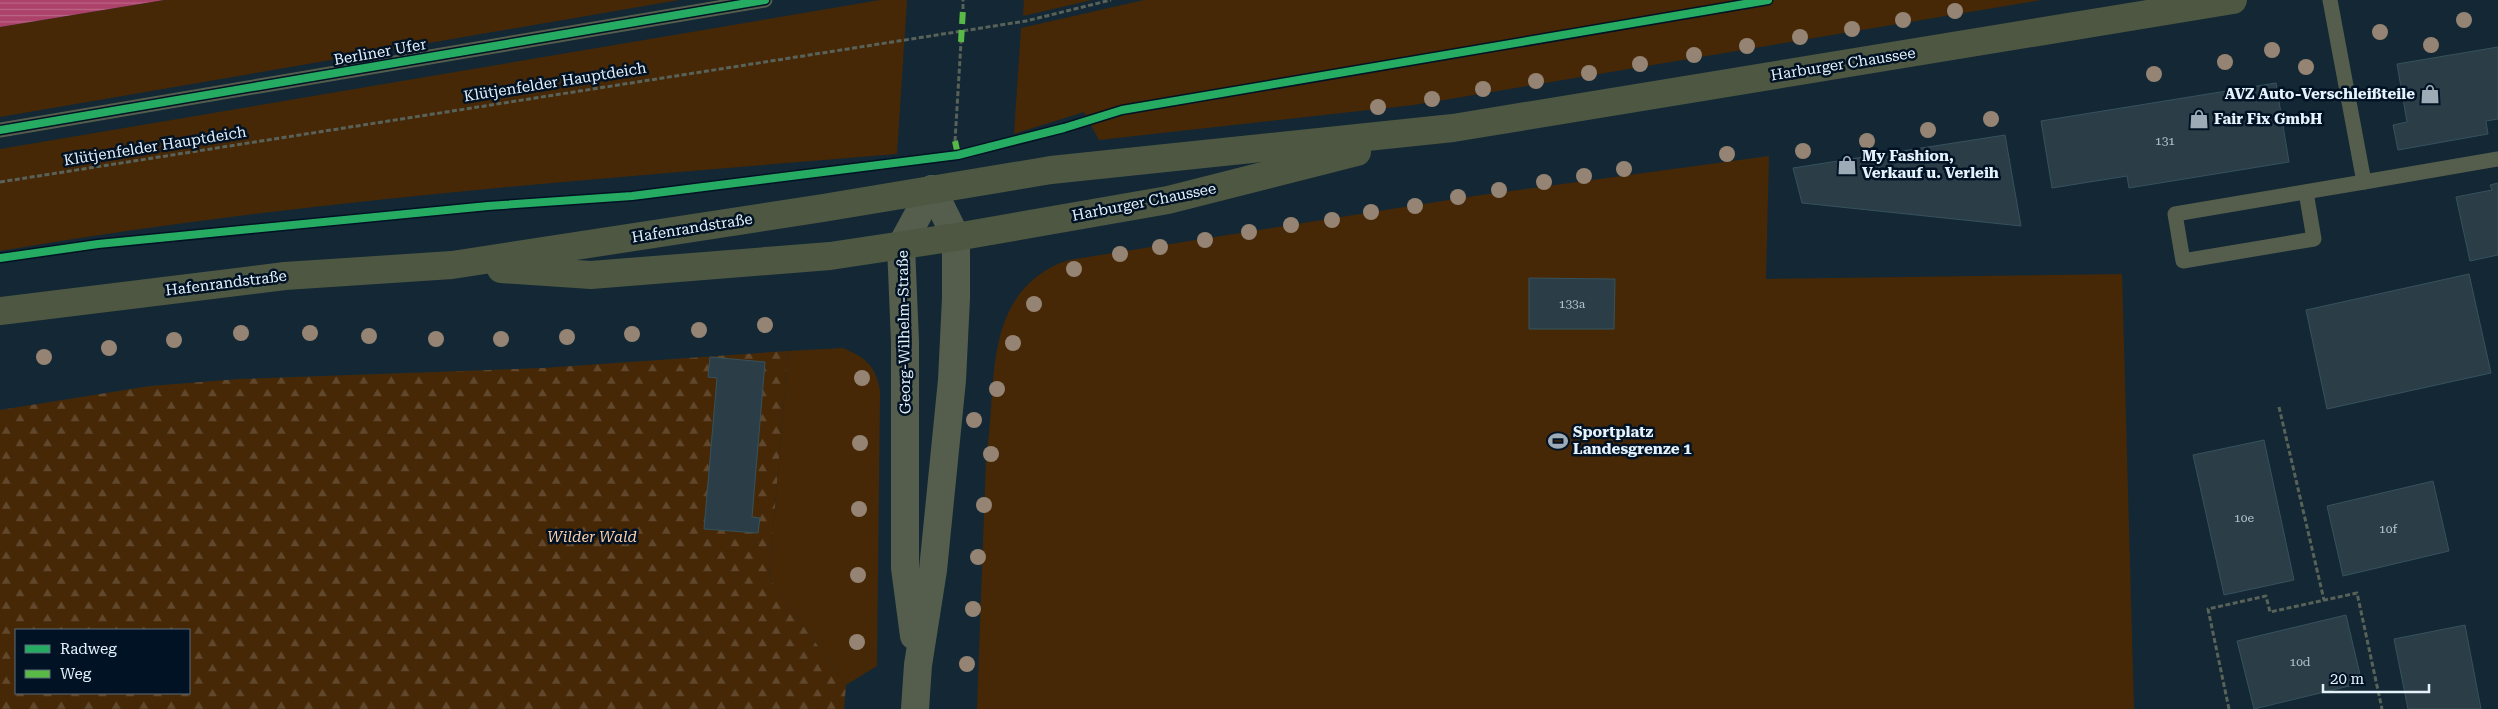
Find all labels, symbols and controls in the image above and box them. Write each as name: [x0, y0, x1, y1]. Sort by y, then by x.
street label: Berliner Ufer: [332, 35, 428, 69]
street label: Harburger Chaussee: [1769, 44, 1917, 84]
street label: Klütjenfelder Hauptdeich: [462, 59, 648, 105]
shop icon: AVZ Auto-Verschleißteile: [2419, 83, 2441, 105]
place label: AVZ Auto-Verschleißteile: [2225, 85, 2415, 103]
shop icon: Fair Fix GmbH: [2188, 108, 2210, 130]
place label: Fair Fix GmbH: [2214, 110, 2322, 128]
street label: Klütjenfelder Hauptdeich: [62, 123, 248, 169]
house number: 131: [2155, 134, 2175, 148]
place label: My Fashion, Verkauf u. Verleih: [1862, 147, 1999, 182]
shop icon: My Fashion, Verkauf u. Verleih: [1836, 154, 1858, 176]
street label: Harburger Chaussee: [1070, 179, 1218, 225]
street label: Hafenrandstraße: [630, 210, 754, 246]
street label: Georg-Wilhelm-Straße: [894, 250, 914, 414]
street label: Hafenrandstraße: [164, 267, 288, 299]
house number: 133a: [1559, 297, 1586, 311]
place label: Sportplatz Landesgrenze 1: [1573, 423, 1692, 458]
sports icon: Sportplatz Landesgrenze 1: [1547, 430, 1569, 452]
house number: 10e: [2234, 511, 2254, 525]
house number: 10f: [2379, 522, 2397, 536]
park label: Wilder Wald: [547, 528, 637, 546]
legend: [15, 629, 190, 694]
text: Radweg: [60, 640, 117, 658]
house number: 10d: [2289, 655, 2311, 669]
scale bar: [2323, 662, 2429, 694]
text: Weg: [60, 665, 92, 683]
text: 20 m: [2330, 670, 2365, 688]

